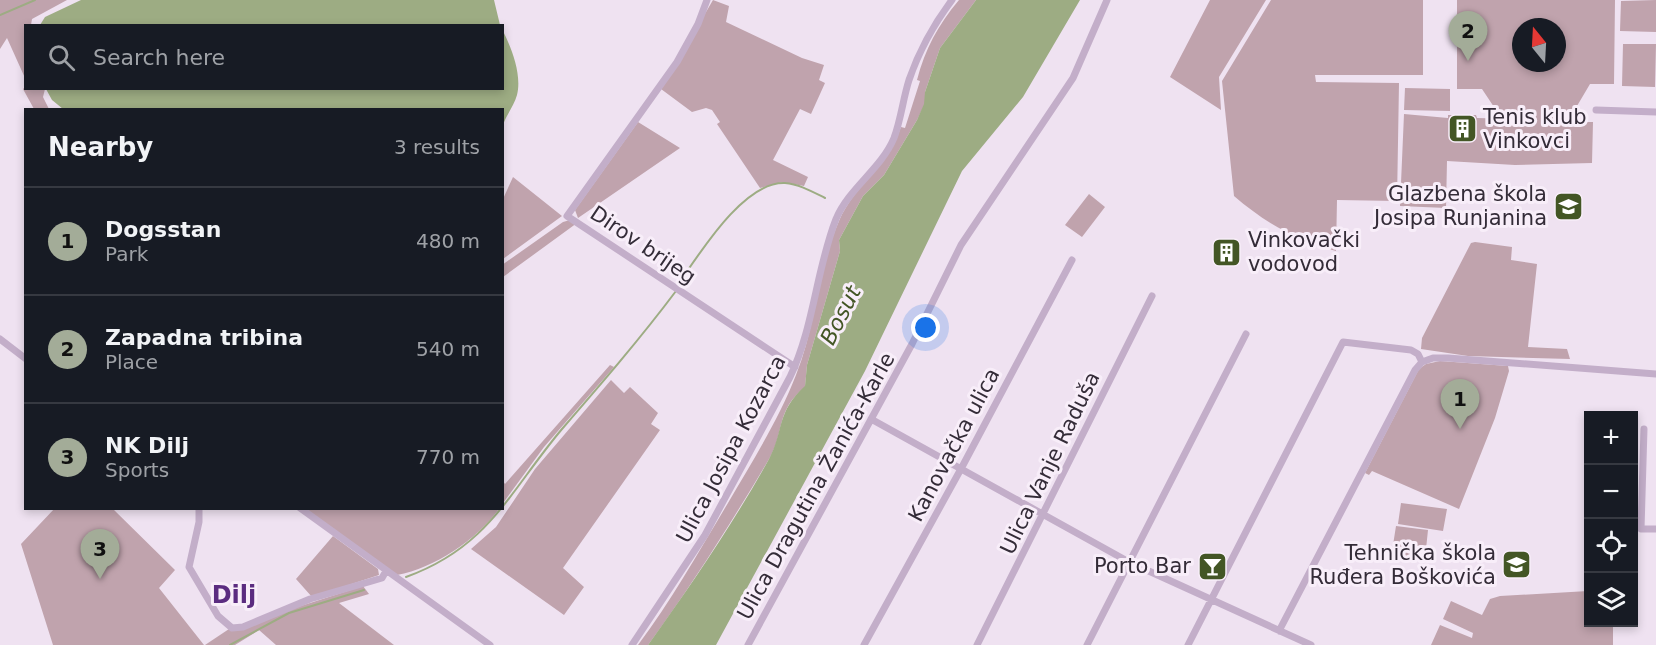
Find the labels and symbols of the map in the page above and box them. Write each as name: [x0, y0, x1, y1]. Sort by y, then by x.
pin: 2: [1448, 11, 1488, 61]
north arrow: [1512, 18, 1566, 72]
place label: Tenis klub Vinkovci: [1482, 105, 1587, 153]
building icon: Tenis klub Vinkovci: [1446, 113, 1478, 145]
place label: Glazbena škola Josipa Runjanina: [1372, 182, 1547, 230]
school or university icon: Glazbena škola Josipa Runjanina: [1552, 190, 1584, 222]
street label: Dirov brijeg: [586, 201, 700, 289]
place label: Vinkovački vodovod: [1248, 228, 1360, 276]
building icon: Vinkovački vodovod: [1211, 236, 1243, 268]
water label: Bosut: [815, 280, 866, 349]
your location: [911, 313, 940, 342]
street label: Ulica Dragutina Žanića-Karle: [732, 348, 900, 624]
street label: Ulica Josipa Kozarca: [671, 351, 791, 547]
street label: Kanovačka ulica: [903, 364, 1005, 526]
street label: Ulica Vanje Raduša: [995, 368, 1105, 558]
pin: 1: [1440, 380, 1480, 429]
pin: 3: [80, 530, 120, 579]
place label: Tehnička škola Ruđera Boškovića: [1309, 541, 1496, 589]
school or university icon: Tehnička škola Ruđera Boškovića: [1501, 549, 1533, 581]
bar icon: Porto Bar: [1196, 550, 1228, 582]
place label: Porto Bar: [1094, 554, 1191, 578]
district label: Dilj: [212, 581, 256, 609]

